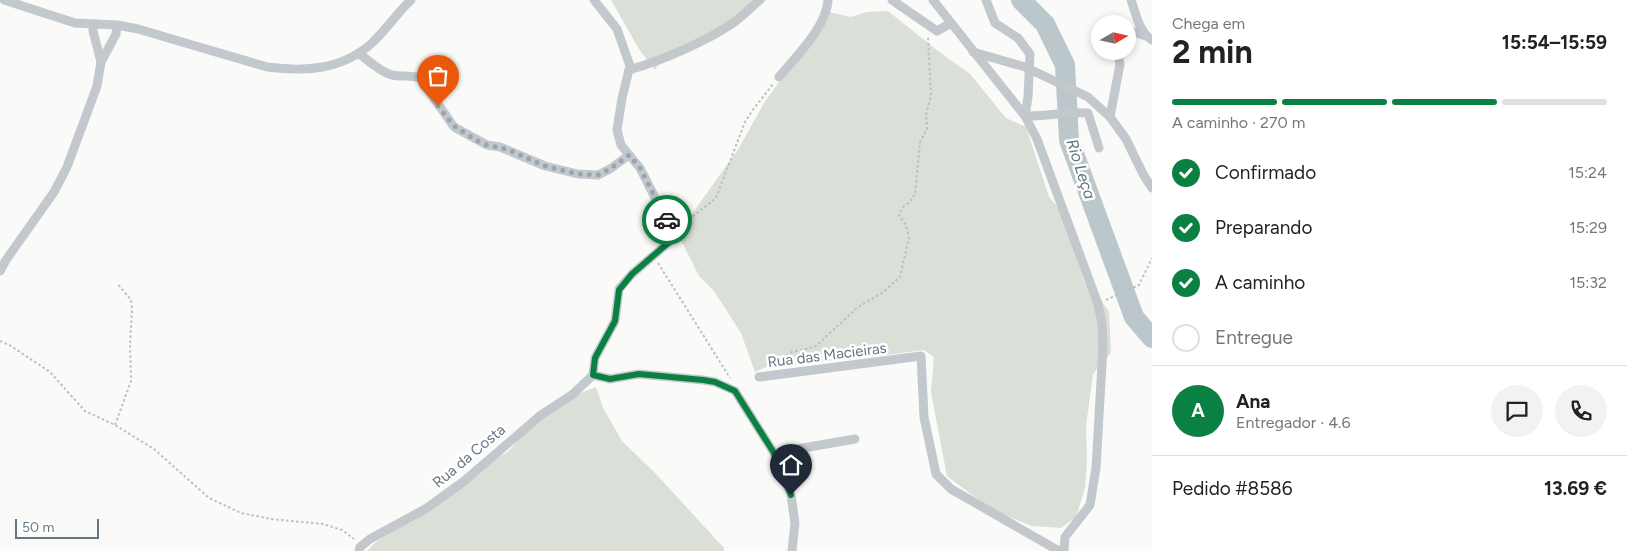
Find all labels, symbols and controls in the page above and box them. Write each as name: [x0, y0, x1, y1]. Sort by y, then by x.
text: Chega em: [1172, 14, 1245, 33]
north arrow: [1091, 15, 1136, 60]
map controls: [1091, 15, 1136, 60]
text: 15:54–15:59: [1502, 31, 1607, 54]
text: 2 min: [1172, 33, 1253, 71]
pin: [417, 55, 459, 106]
icon: bag: [424, 62, 452, 90]
text: A caminho · 270 m: [1172, 113, 1305, 132]
water label: Rio Leça: [1062, 137, 1100, 201]
icon: check: [1172, 159, 1200, 187]
text: Confirmado: [1215, 161, 1316, 184]
text: 15:24: [1568, 163, 1607, 182]
courier: [642, 195, 692, 245]
icon: car: [653, 206, 681, 234]
icon: check: [1172, 214, 1200, 242]
text: Preparando: [1215, 216, 1313, 239]
text: 15:29: [1569, 218, 1607, 237]
icon: check: [1172, 269, 1200, 297]
text: A caminho: [1215, 271, 1305, 294]
text: 15:32: [1569, 273, 1607, 292]
text: Entregue: [1215, 326, 1293, 349]
street label: Rua das Macieiras: [767, 339, 887, 371]
button: chat: [1491, 385, 1543, 437]
button: phone: [1555, 385, 1607, 437]
text: Ana: [1236, 390, 1271, 413]
text: A: [1191, 399, 1205, 422]
text: Entregador · 4.6: [1236, 413, 1351, 432]
street label: Rua da Costa: [429, 420, 509, 492]
pin: [770, 444, 812, 495]
icon: home: [777, 451, 805, 479]
text: Pedido #8586: [1172, 477, 1293, 500]
text: 13.69 €: [1544, 477, 1607, 500]
scale bar: [15, 516, 99, 539]
text: 50 m: [22, 519, 54, 536]

